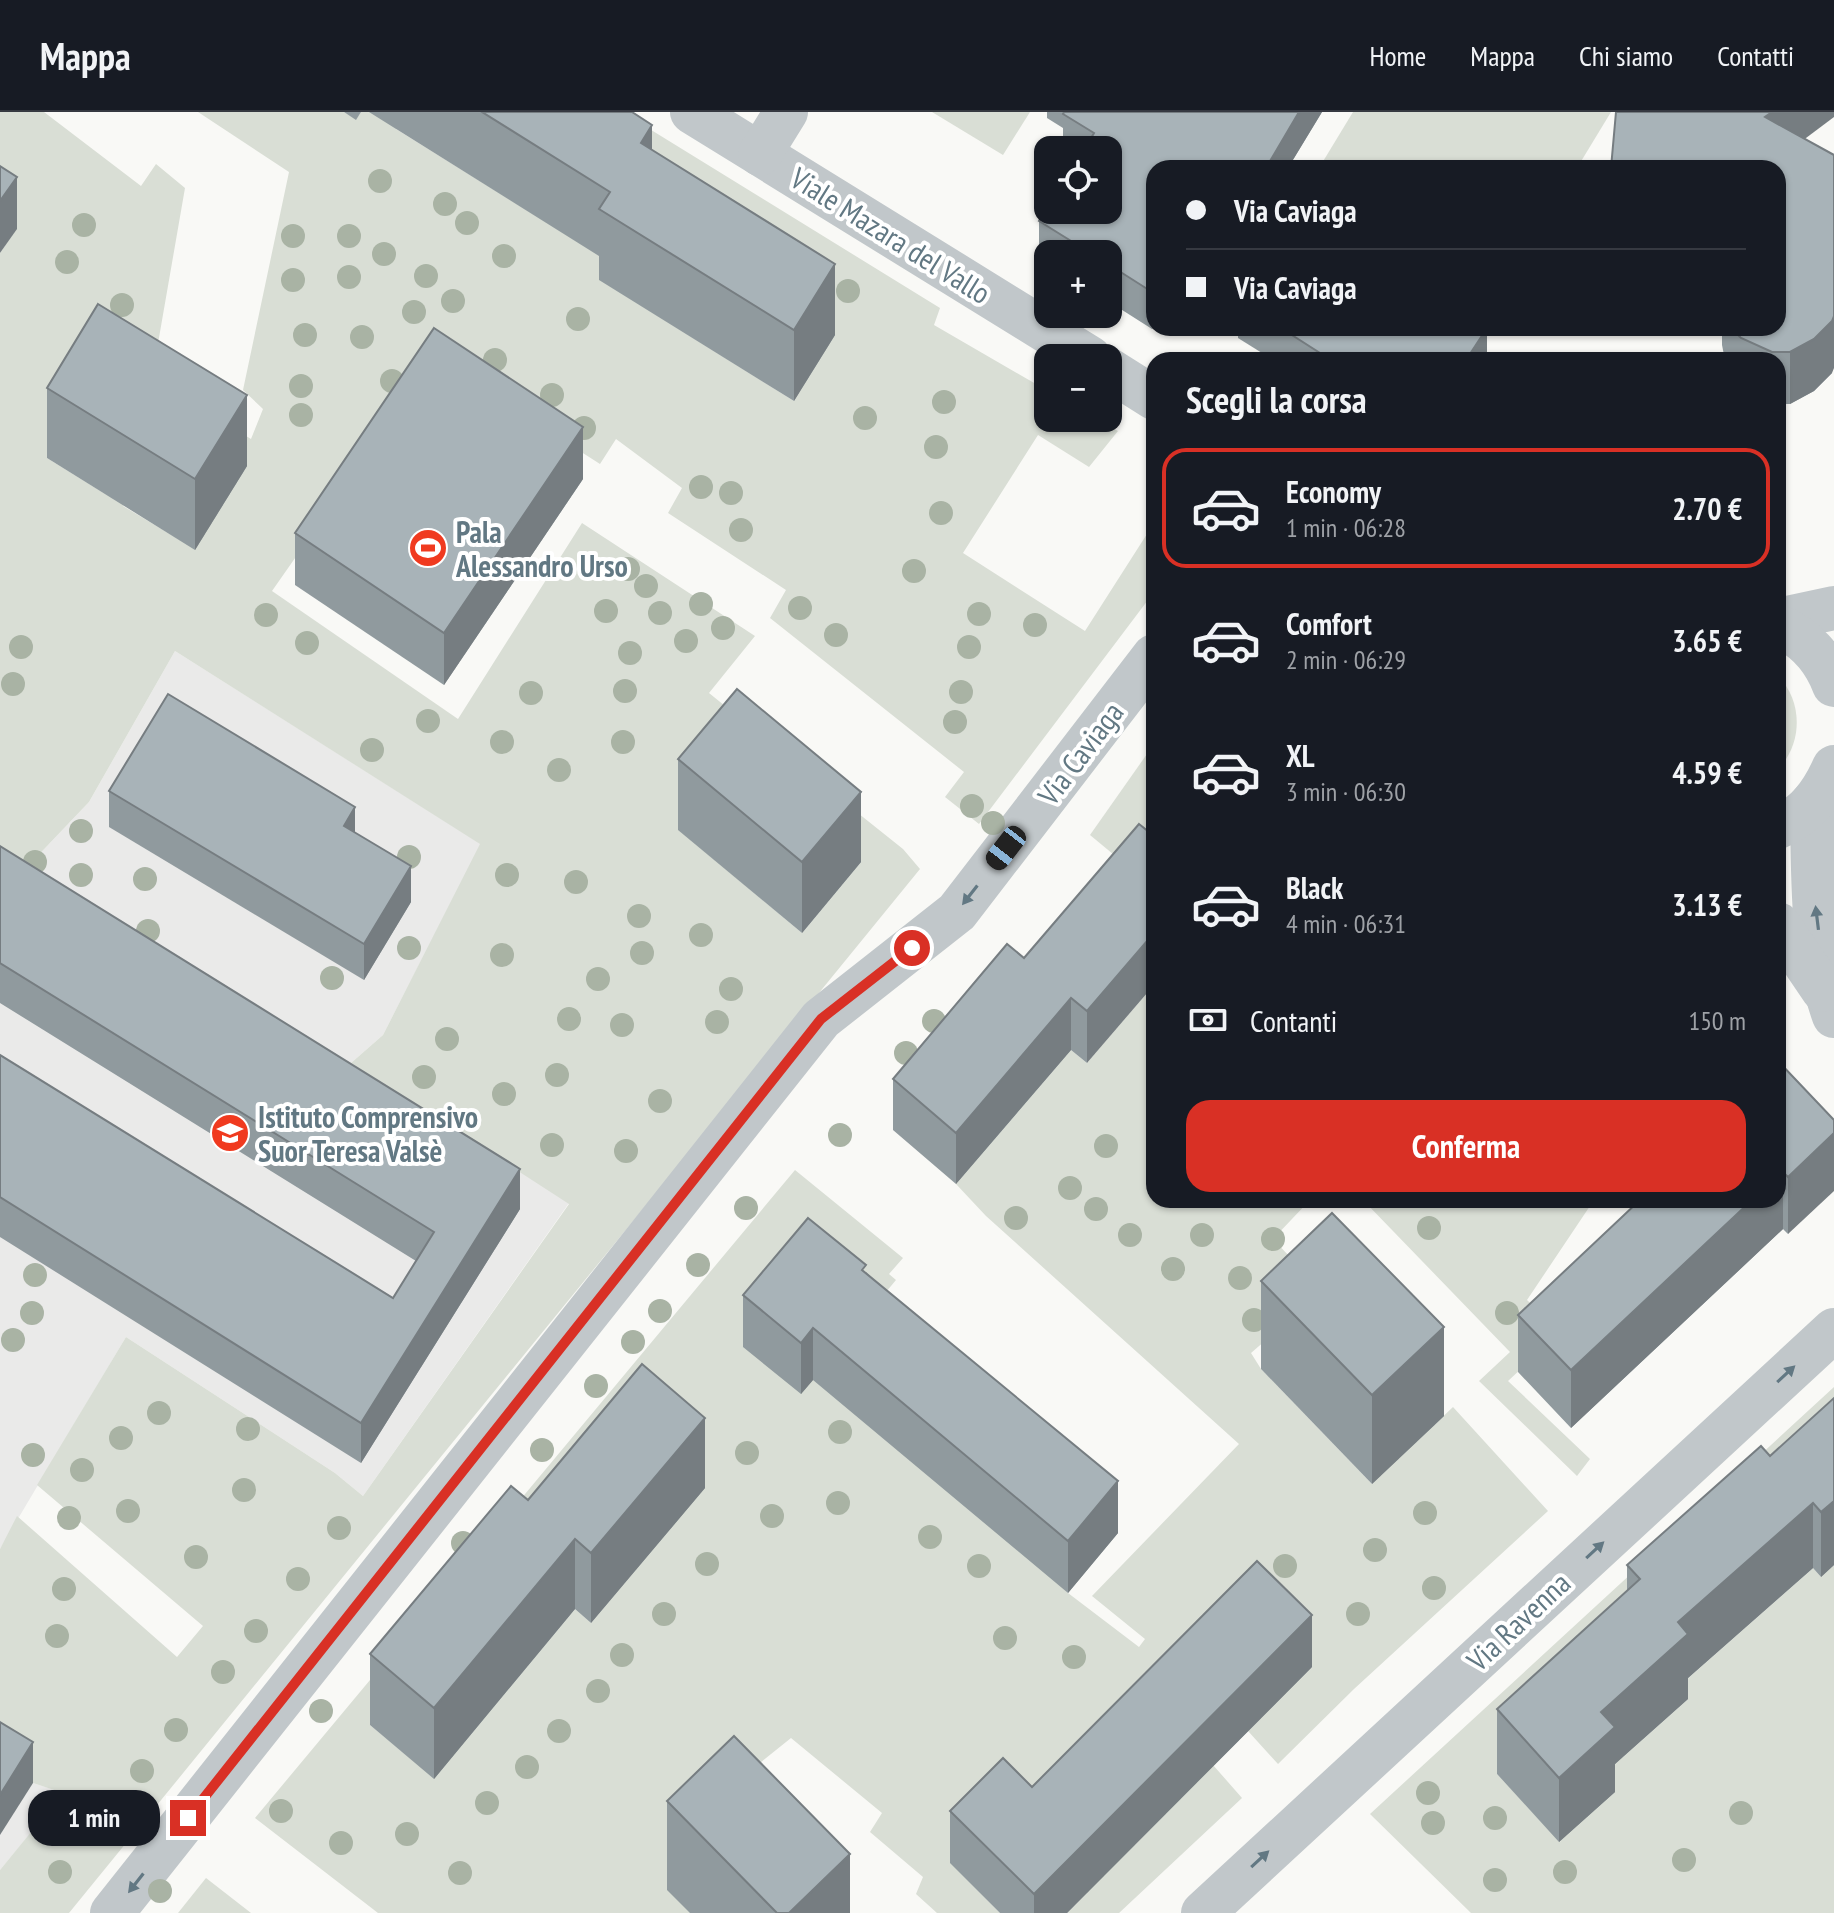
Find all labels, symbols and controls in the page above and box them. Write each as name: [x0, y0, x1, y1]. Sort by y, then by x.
text: Mappa: [40, 31, 131, 80]
text: Home: [1369, 37, 1426, 74]
text: Mappa: [1470, 37, 1535, 74]
text: Chi siamo: [1579, 37, 1673, 74]
text: Contatti: [1717, 37, 1794, 74]
map controls: [1034, 136, 1122, 432]
button: locate: [1034, 136, 1122, 224]
street label: Viale Mazara del Vallo: [783, 157, 998, 312]
text: Via Caviaga: [1234, 191, 1357, 230]
button: +: [1034, 240, 1122, 328]
text: Via Caviaga: [1234, 268, 1357, 307]
button: −: [1034, 344, 1122, 432]
text: Scegli la corsa: [1186, 376, 1367, 423]
icon: car: [1190, 472, 1262, 544]
text: Economy: [1286, 472, 1381, 511]
text: 2.70 €: [1672, 489, 1742, 528]
text: 1 min · 06:28: [1286, 511, 1406, 544]
place label: Pala Alessandro Urso: [455, 512, 628, 585]
sports icon: Pala Alessandro Urso: [407, 527, 449, 569]
icon: car: [1190, 604, 1262, 676]
text: Comfort: [1286, 604, 1372, 643]
text: 3.65 €: [1672, 621, 1742, 660]
text: 2 min · 06:29: [1286, 643, 1406, 676]
street label: Via Caviaga: [1028, 694, 1131, 813]
icon: car: [1190, 736, 1262, 808]
text: XL: [1286, 736, 1315, 775]
text: 4.59 €: [1672, 753, 1742, 792]
text: 3 min · 06:30: [1286, 775, 1406, 808]
car: [982, 822, 1030, 874]
icon: car: [1190, 868, 1262, 940]
text: Black: [1286, 868, 1343, 907]
one-way arrow: [962, 885, 978, 906]
text: 3.13 €: [1672, 885, 1742, 924]
one-way arrow: [1810, 905, 1823, 930]
text: 4 min · 06:31: [1286, 907, 1406, 940]
route start: [894, 930, 930, 966]
icon: cash: [1186, 998, 1230, 1042]
text: Contanti: [1250, 1001, 1337, 1040]
text: 150 m: [1688, 1004, 1746, 1037]
place label: Istituto Comprensivo Suor Teresa Valsè: [258, 1097, 478, 1170]
button: Conferma: [1186, 1100, 1746, 1192]
school or university icon: Istituto Comprensivo Suor Teresa Valsè: [209, 1112, 251, 1154]
one-way arrow: [1776, 1366, 1795, 1384]
one-way arrow: [1585, 1542, 1604, 1560]
street label: Via Ravenna: [1457, 1563, 1578, 1679]
callout: 1 min: [28, 1790, 160, 1846]
route end: [170, 1800, 206, 1836]
text: 1 min: [68, 1801, 120, 1834]
one-way arrow: [1250, 1851, 1269, 1869]
one-way arrow: [129, 1873, 145, 1893]

